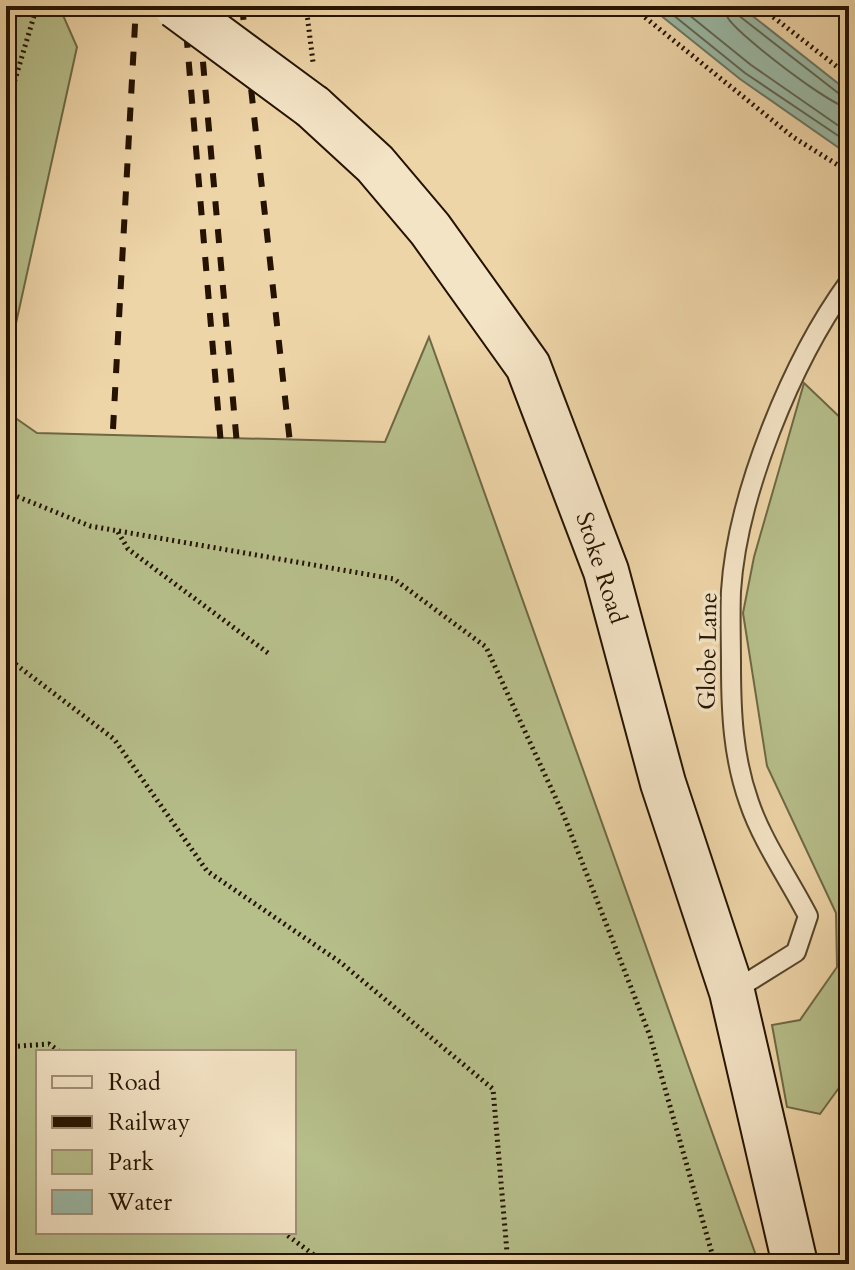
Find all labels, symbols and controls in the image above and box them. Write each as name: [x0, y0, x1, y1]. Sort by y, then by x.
street label: Stoke Road: [567, 508, 635, 628]
street label: Globe Lane: [690, 592, 726, 710]
legend: [36, 1050, 296, 1234]
text: Road: [108, 1066, 161, 1099]
text: Railway: [108, 1106, 190, 1139]
text: Park: [108, 1146, 154, 1179]
text: Water: [107, 1186, 172, 1219]

